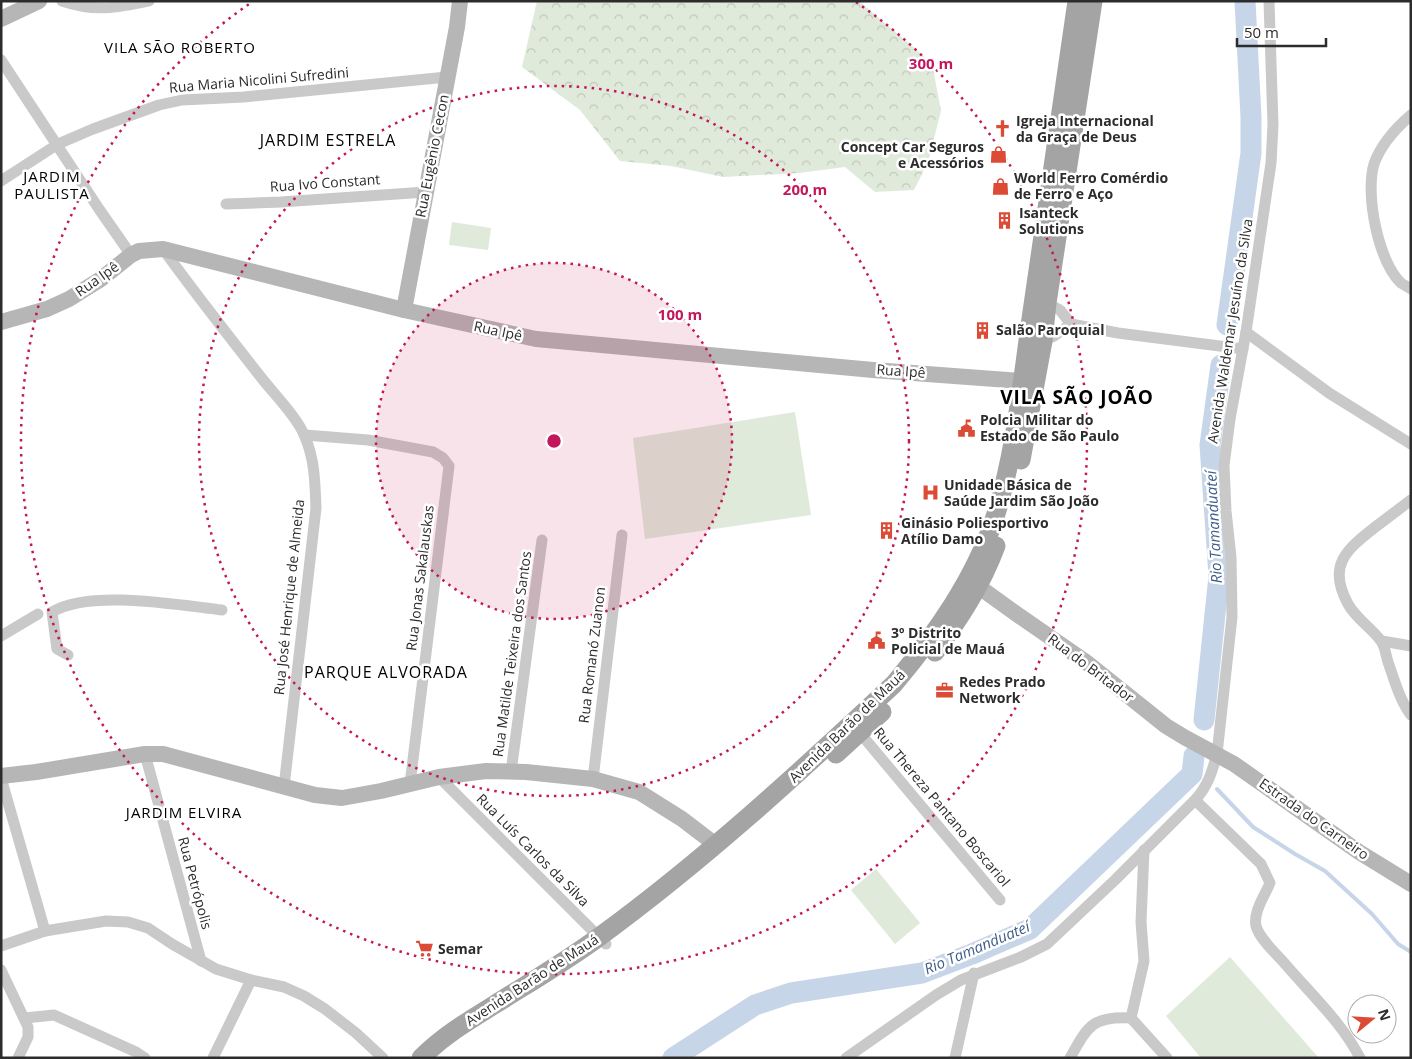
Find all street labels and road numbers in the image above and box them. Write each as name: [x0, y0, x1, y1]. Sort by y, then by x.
street label: Rua Maria Nicolini Sufredini: [168, 62, 350, 97]
street label: Rua Eugênio Cecon: [410, 93, 453, 219]
street label: Rua Ivo Constant: [269, 169, 381, 196]
street label: Avenida Waldemar Jesuíno da Silva: [1202, 217, 1257, 445]
street label: Rua Ipê: [71, 257, 122, 300]
street label: Rua Ipê: [472, 316, 524, 345]
street label: Rua Ipê: [876, 359, 926, 382]
street label: Rua José Henrique de Almeida: [269, 498, 308, 696]
street label: Rua Jonas Sakalauskas: [401, 504, 438, 652]
street label: Rua Matilde Teixeira dos Santos: [488, 550, 535, 758]
street label: Rua Romanó Zuanon: [574, 586, 609, 724]
street label: Rua do Britador: [1044, 629, 1138, 706]
street label: Avenida Barão de Mauá: [784, 665, 909, 786]
street label: Rua Thereza Pantano Boscariol: [870, 723, 1015, 890]
street label: Estrada do Carneiro: [1256, 774, 1373, 864]
street label: Rua Luís Carlos da Silva: [473, 789, 594, 910]
street label: Rua Petrópolis: [174, 835, 217, 931]
street label: Avenida Barão de Mauá: [462, 929, 602, 1030]

